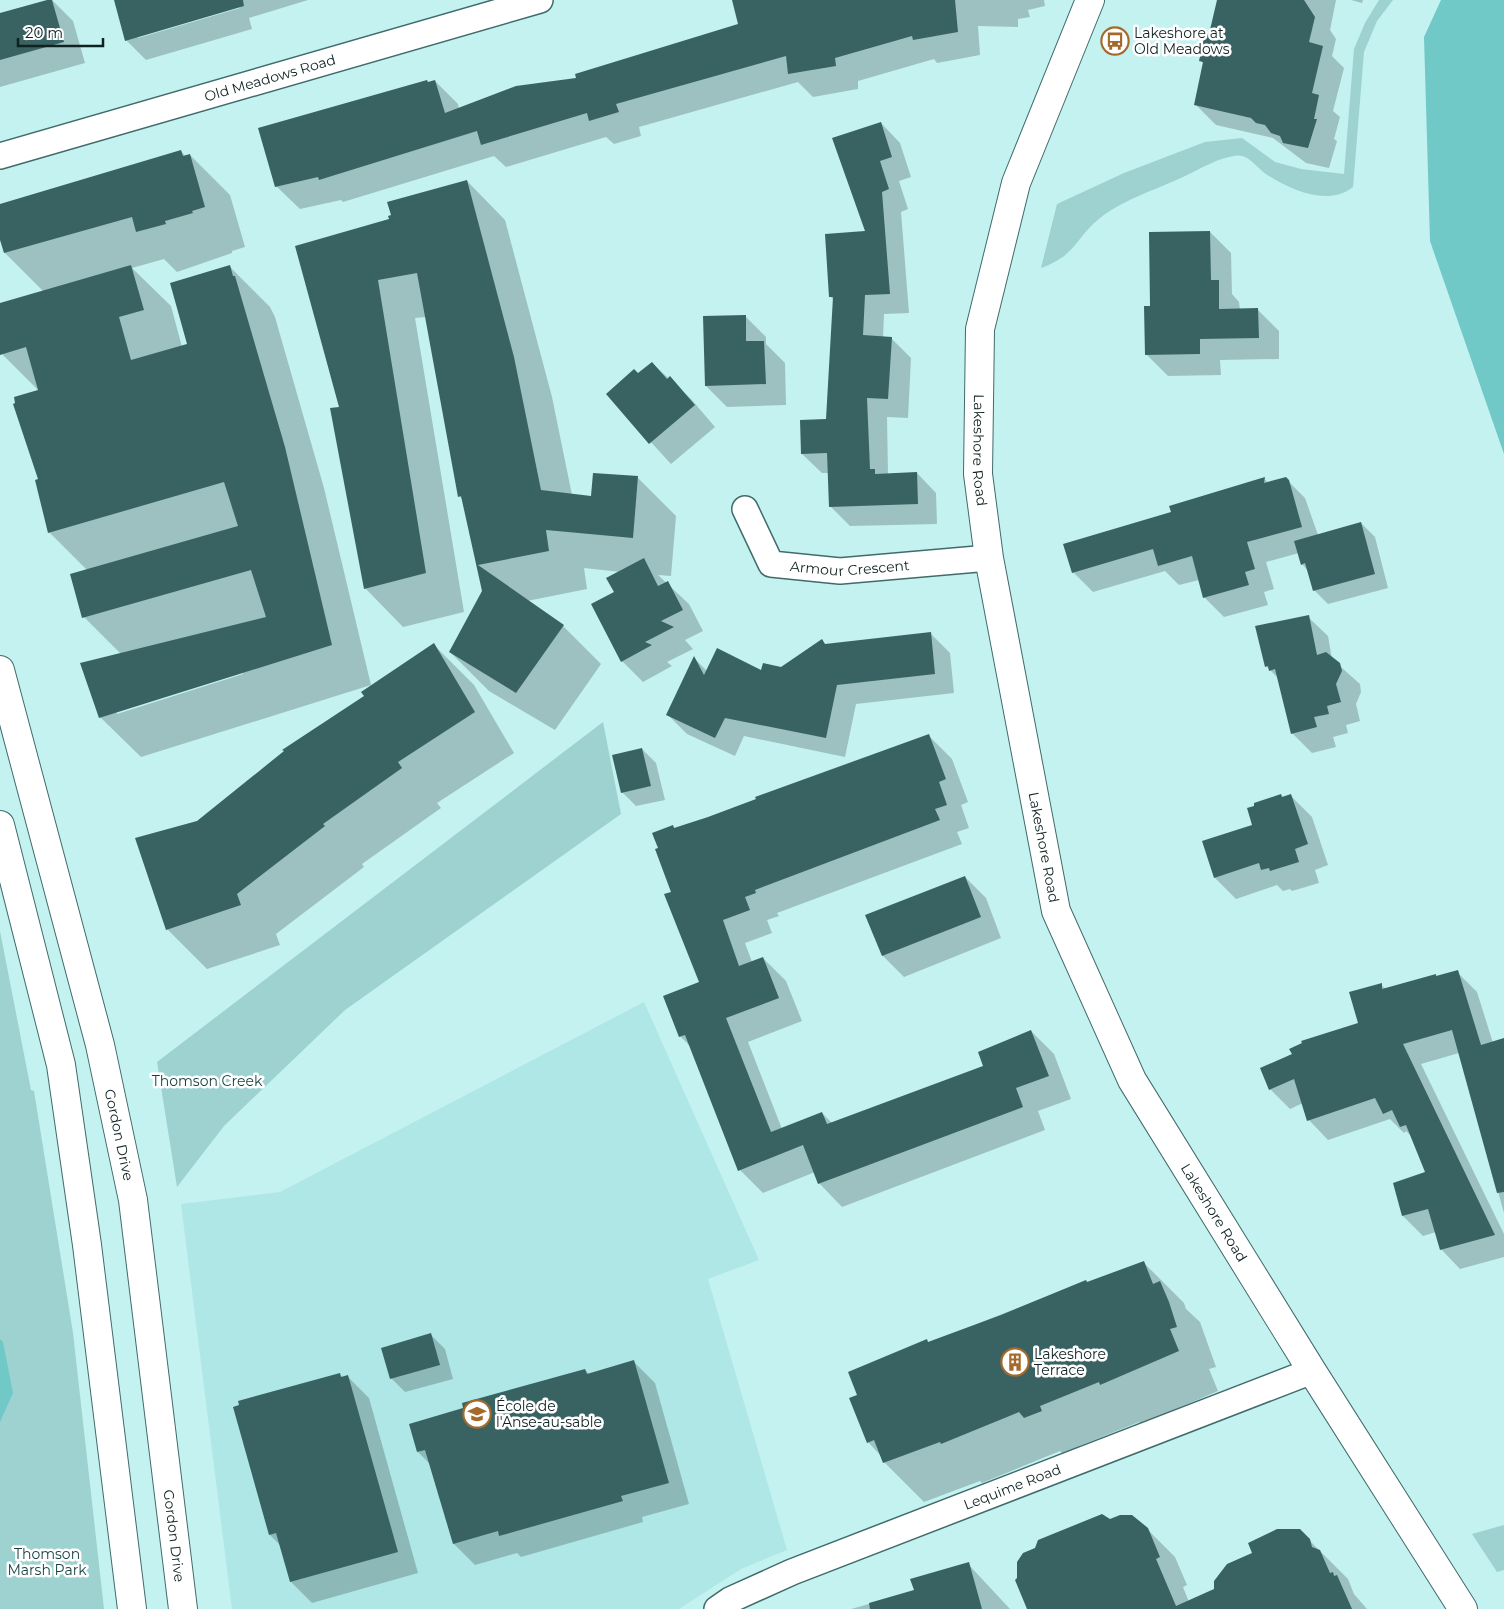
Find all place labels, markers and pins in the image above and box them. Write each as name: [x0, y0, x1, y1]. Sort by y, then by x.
place label: Lakeshore at Old Meadows: [1134, 24, 1230, 58]
bus stop icon: Lakeshore at Old Meadows: [1100, 26, 1130, 56]
place label: Lakeshore Terrace: [1034, 1345, 1106, 1379]
building icon: Lakeshore Terrace: [1000, 1347, 1030, 1377]
place label: École de l'Anse-au-sable: [496, 1397, 602, 1431]
school or university icon: École de l'Anse-au-sable: [462, 1399, 492, 1429]

